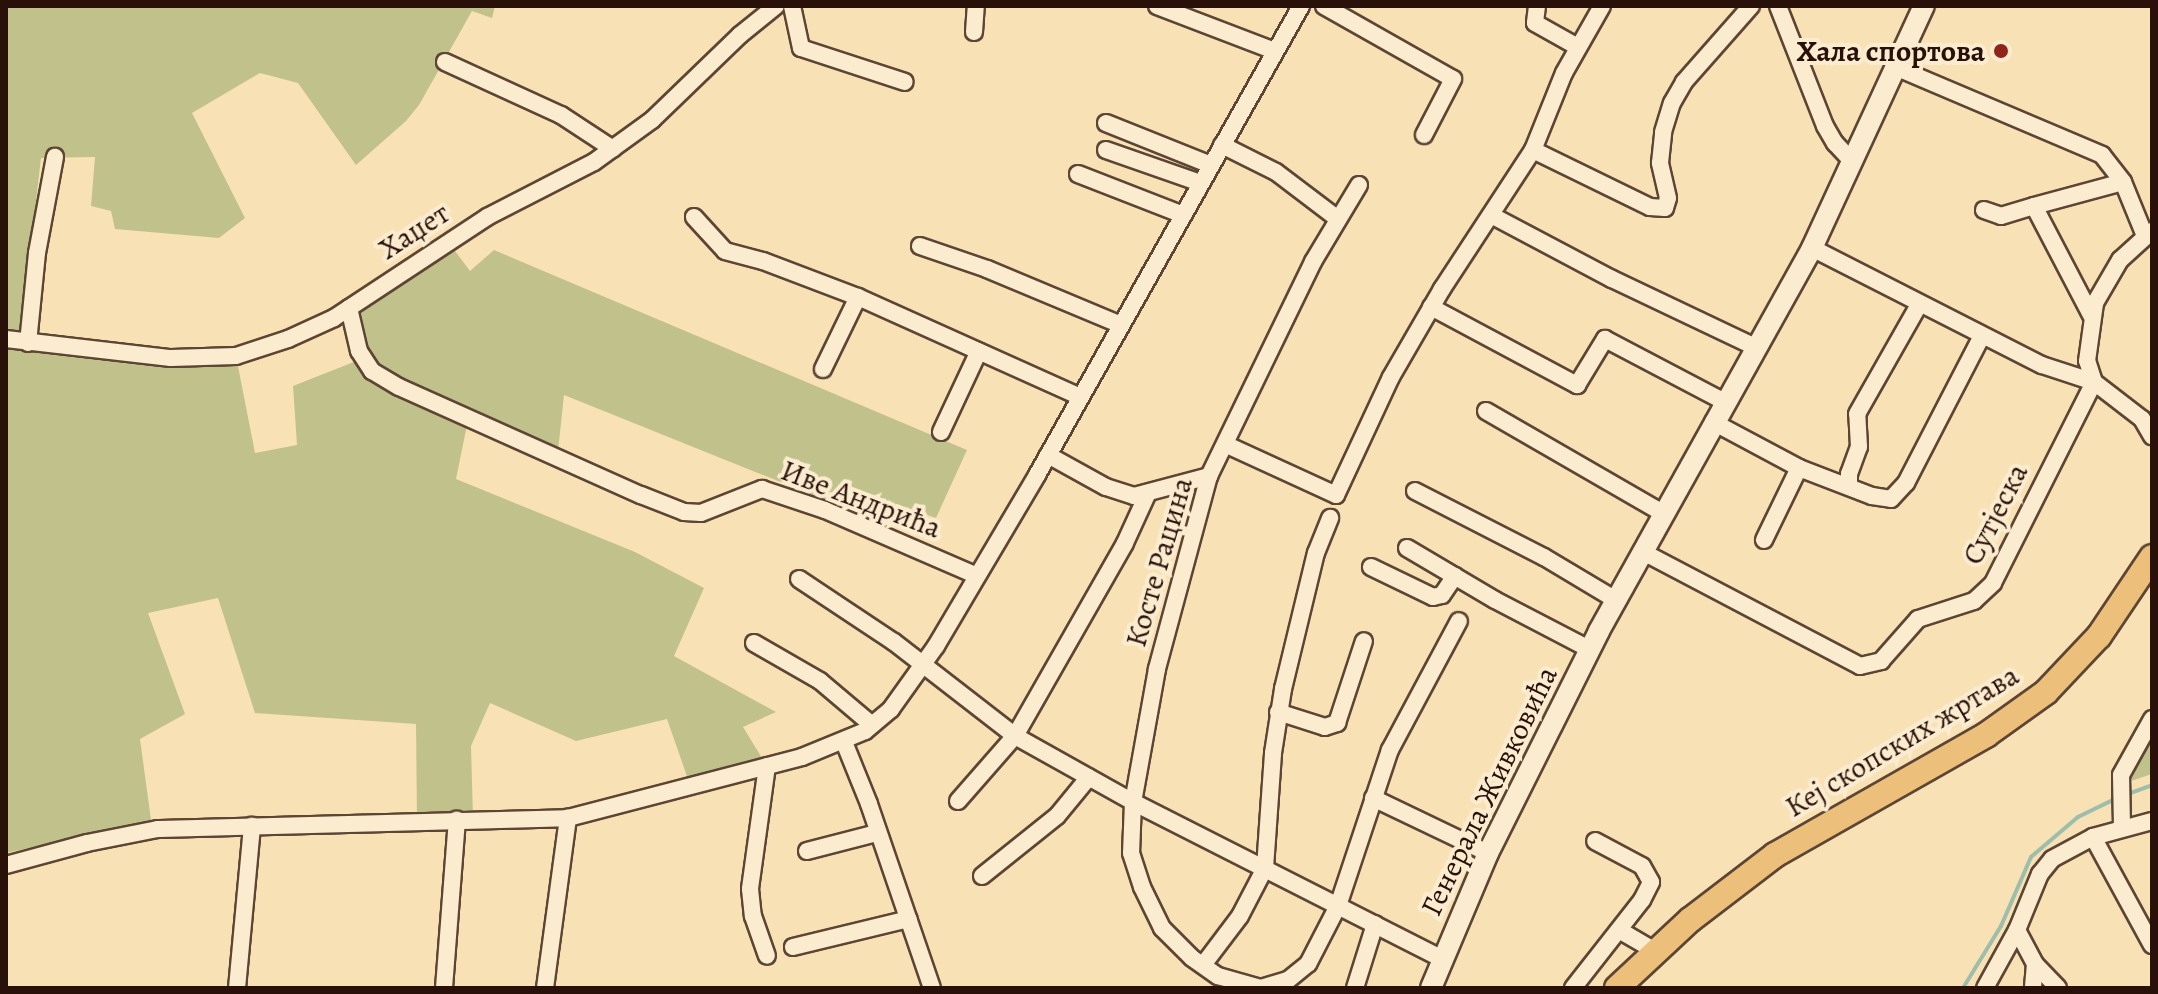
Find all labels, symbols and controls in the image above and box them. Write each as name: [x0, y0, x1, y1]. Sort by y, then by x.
place label: Хала спортова: [1796, 33, 1985, 69]
marker: Хала спортова: [1992, 42, 2010, 60]
street label: Хаџет: [372, 195, 456, 267]
street label: Иве Андрића: [776, 452, 946, 546]
street label: Сутјеска: [1954, 458, 2036, 570]
street label: Косте Рацина: [1118, 473, 1200, 651]
street label: Кеј скопских жртава: [1779, 657, 2025, 825]
street label: Генерала Живковића: [1413, 660, 1565, 922]

